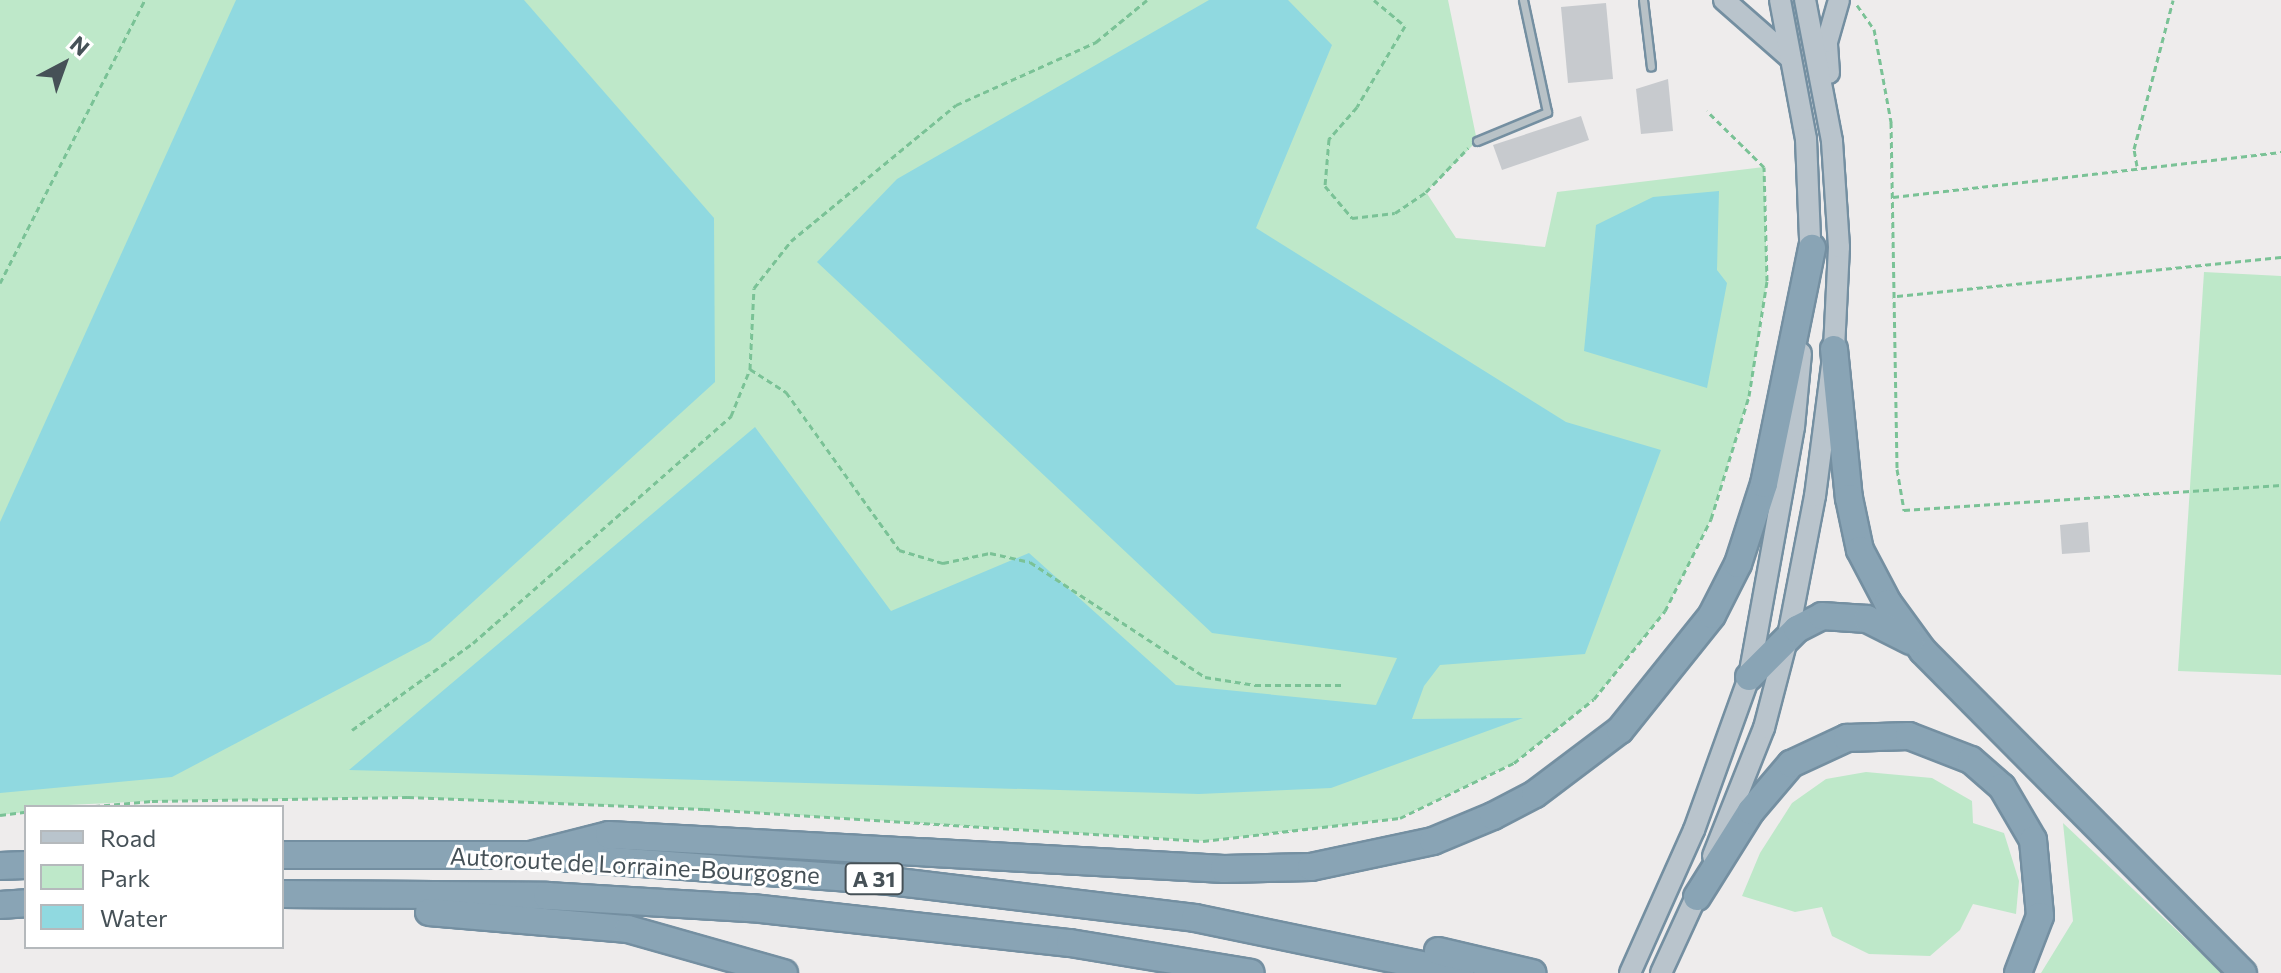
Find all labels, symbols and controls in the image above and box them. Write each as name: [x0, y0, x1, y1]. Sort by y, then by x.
north arrow: [24, 24, 104, 104]
text: N: [65, 30, 95, 61]
legend: [24, 805, 284, 949]
text: Road: [100, 823, 156, 852]
street label: Autoroute de Lorraine-Bourgogne: [449, 841, 821, 889]
road number: A 31: [844, 861, 904, 897]
text: Park: [100, 863, 150, 892]
text: Water: [100, 903, 168, 932]

